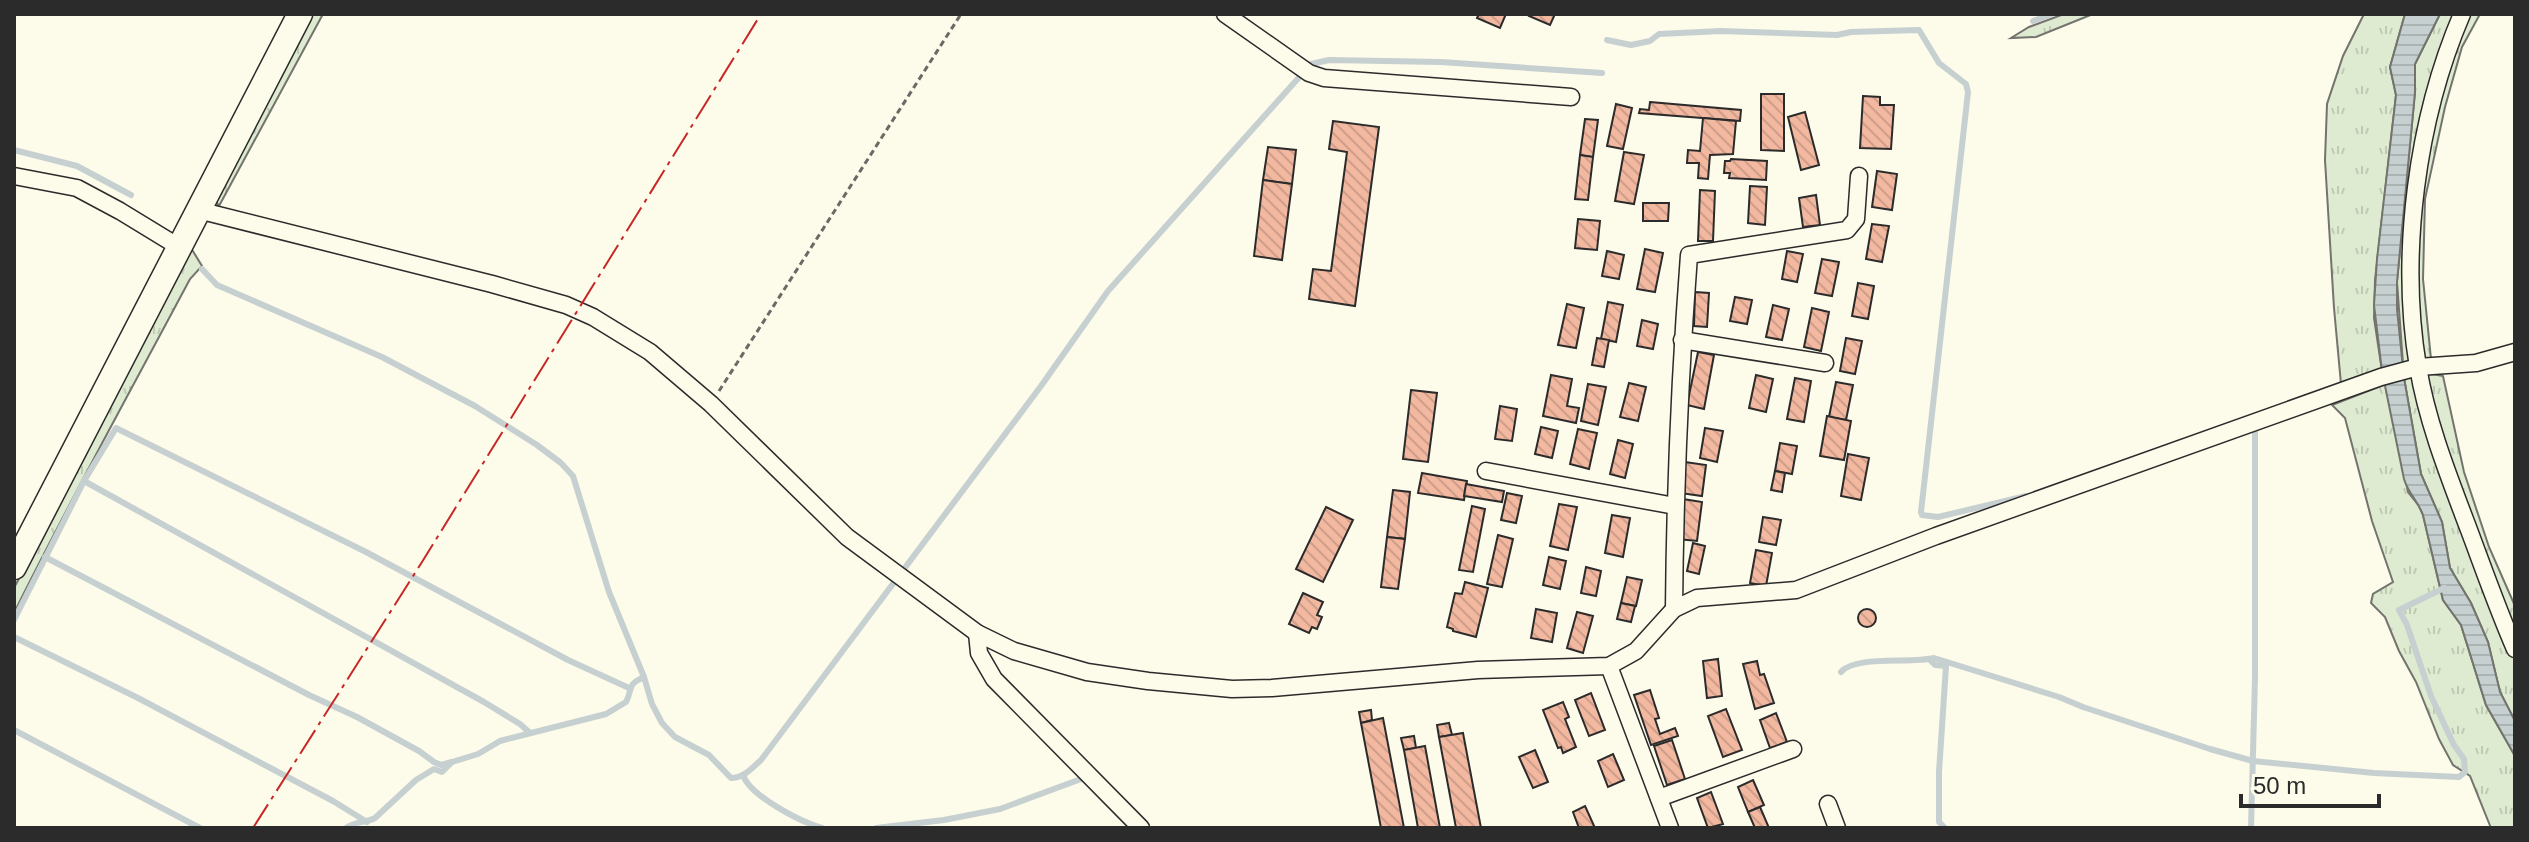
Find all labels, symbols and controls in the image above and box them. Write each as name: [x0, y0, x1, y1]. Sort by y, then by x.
scale bar: [2241, 758, 2379, 808]
text: 50 m: [2253, 772, 2306, 799]

